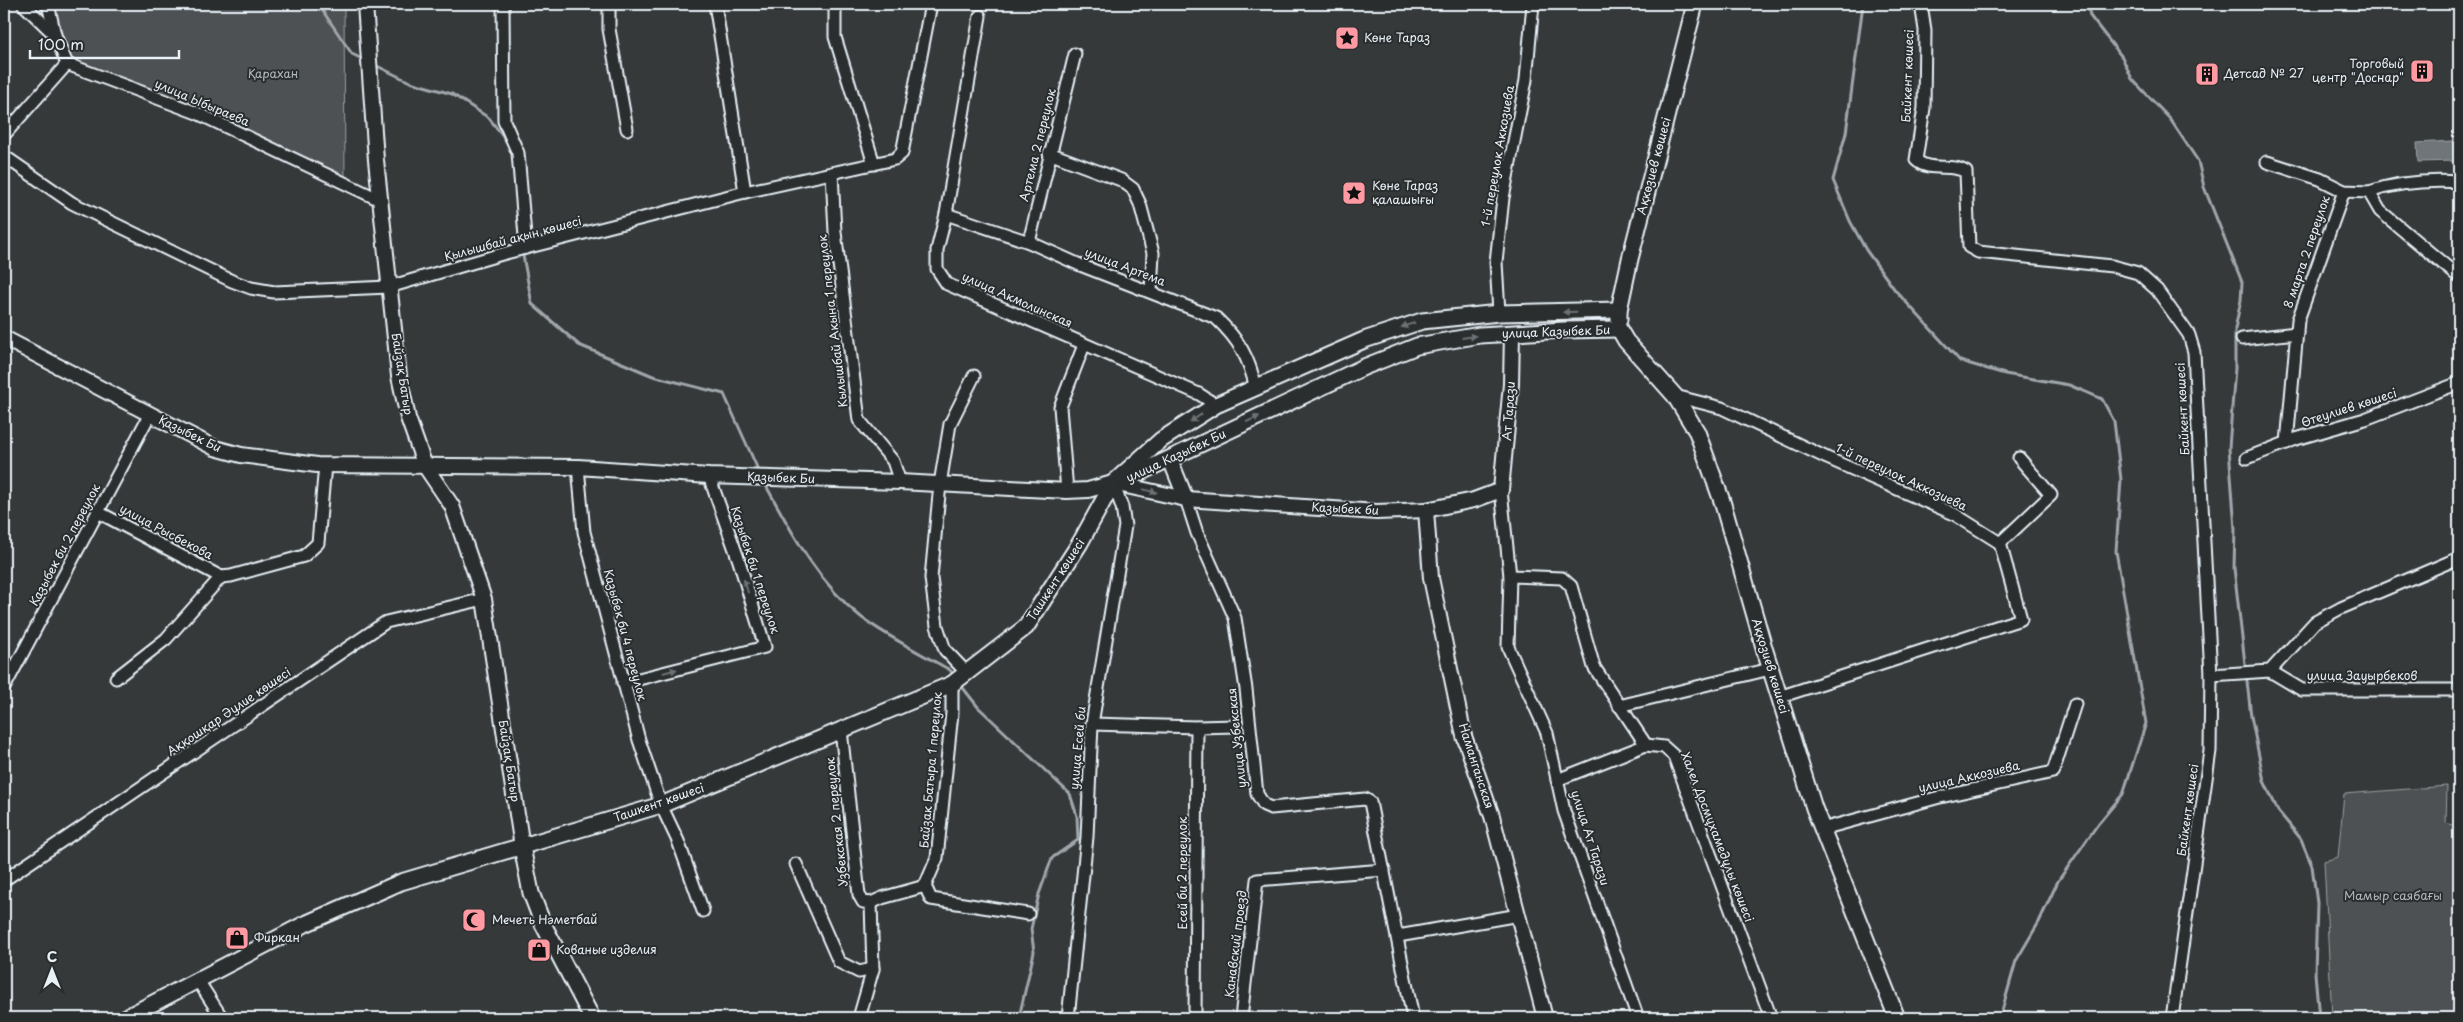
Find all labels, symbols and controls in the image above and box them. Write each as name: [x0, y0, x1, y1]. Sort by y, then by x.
place icon: Көне Тараз: [1334, 25, 1360, 51]
scale bar: [30, 28, 179, 60]
place label: Көне Тараз: [1364, 28, 1430, 46]
street label: Байкент көшесі: [1896, 29, 1918, 123]
text: 100 m: [38, 32, 84, 55]
place label: Торговый центр "Доснар": [2312, 54, 2404, 86]
building icon: Торговый центр "Доснар": [2409, 58, 2435, 84]
building icon: Детсад № 27: [2194, 61, 2220, 87]
park label: Қарахан: [248, 64, 298, 82]
place label: Детсад № 27: [2223, 64, 2304, 82]
street label: улица Ыбыраева: [152, 74, 253, 130]
street label: 1-й переулок Аккозиева: [1476, 83, 1518, 228]
street label: Артема 2 переулок: [1014, 86, 1060, 203]
street label: Ақкөзиев көшесі: [1631, 115, 1675, 216]
place label: Көне Тараз қалашығы: [1372, 176, 1438, 208]
place icon: Көне Тараз қалашығы: [1341, 180, 1367, 206]
street label: 8 марта 2 переулок: [2278, 192, 2334, 310]
street label: Қылышбай ақын көшесі: [442, 211, 583, 265]
street label: Кылышбай Акына 1 переулок: [812, 233, 852, 408]
street label: улица Артема: [1082, 242, 1169, 290]
street label: улица Акмолинская: [959, 267, 1076, 332]
one-way arrow: [1562, 308, 1578, 316]
street label: улица Казыбек Би: [1501, 320, 1610, 342]
one-way arrow: [1401, 321, 1416, 329]
street label: Байзақ Батыр: [388, 332, 418, 416]
one-way arrow: [1461, 333, 1477, 341]
street label: Байкент көшесі: [2171, 362, 2193, 456]
street label: Ат Тарази: [1497, 380, 1519, 441]
street label: Өтеулиев көшесі: [2299, 383, 2399, 431]
street label: Қазыбек Би: [156, 410, 225, 456]
one-way arrow: [1189, 413, 1202, 423]
one-way arrow: [1246, 415, 1260, 423]
street label: улица Казыбек Би: [1123, 424, 1229, 486]
street label: 1-й переулок Аккозиева: [1833, 438, 1971, 515]
street label: Қазыбек Би: [747, 467, 815, 487]
street label: Казыбек би 2 переулок: [24, 479, 104, 609]
one-way arrow: [1142, 487, 1157, 495]
street label: Казыбек би: [1311, 497, 1379, 519]
street label: улица Рысбекова: [117, 499, 217, 564]
street label: Казыбек би 1 переулок: [727, 504, 785, 637]
street label: Ташкент көшесі: [1022, 535, 1089, 624]
street label: Казыбек би 4 переулок: [600, 567, 652, 703]
one-way arrow: [742, 578, 750, 593]
street label: Аққозиев көшесі: [1748, 616, 1794, 716]
street label: Аққошқар Әулие көшесі: [163, 663, 294, 760]
street label: улица Зауырбеков: [2307, 666, 2417, 684]
one-way arrow: [663, 667, 678, 675]
street label: улица Узбекская: [1222, 687, 1250, 789]
street label: Байзак Батыра 1 переулок: [914, 690, 946, 849]
street label: улица Есей би: [1064, 706, 1090, 790]
street label: Байзақ Батыр: [495, 719, 525, 803]
street label: Наманганская: [1455, 721, 1499, 811]
street label: Халел Досмұхамедұлы көшесі: [1677, 749, 1759, 924]
street label: Узбекская 2 переулок: [820, 756, 852, 888]
street label: улица Аккозиева: [1916, 756, 2022, 796]
street label: Байкент көшесі: [2172, 762, 2202, 857]
street label: Ташкент көшесі: [611, 778, 706, 826]
street label: улица Ат Тарази: [1567, 788, 1615, 888]
street label: Есей би 2 переулок: [1173, 816, 1191, 929]
park label: Мамыр саябағы: [2344, 886, 2442, 904]
street label: Канавский проезд: [1219, 889, 1251, 999]
mosque icon: Мечеть Нәметбай: [461, 907, 487, 933]
place label: Мечеть Нәметбай: [492, 910, 597, 928]
shop icon: Фиркан: [224, 925, 250, 951]
place label: Фиркан: [254, 928, 300, 946]
shop icon: Кованые изделия: [526, 937, 552, 963]
place label: Кованые изделия: [556, 940, 657, 958]
north arrow: [28, 944, 78, 994]
text: С: [47, 946, 57, 967]

